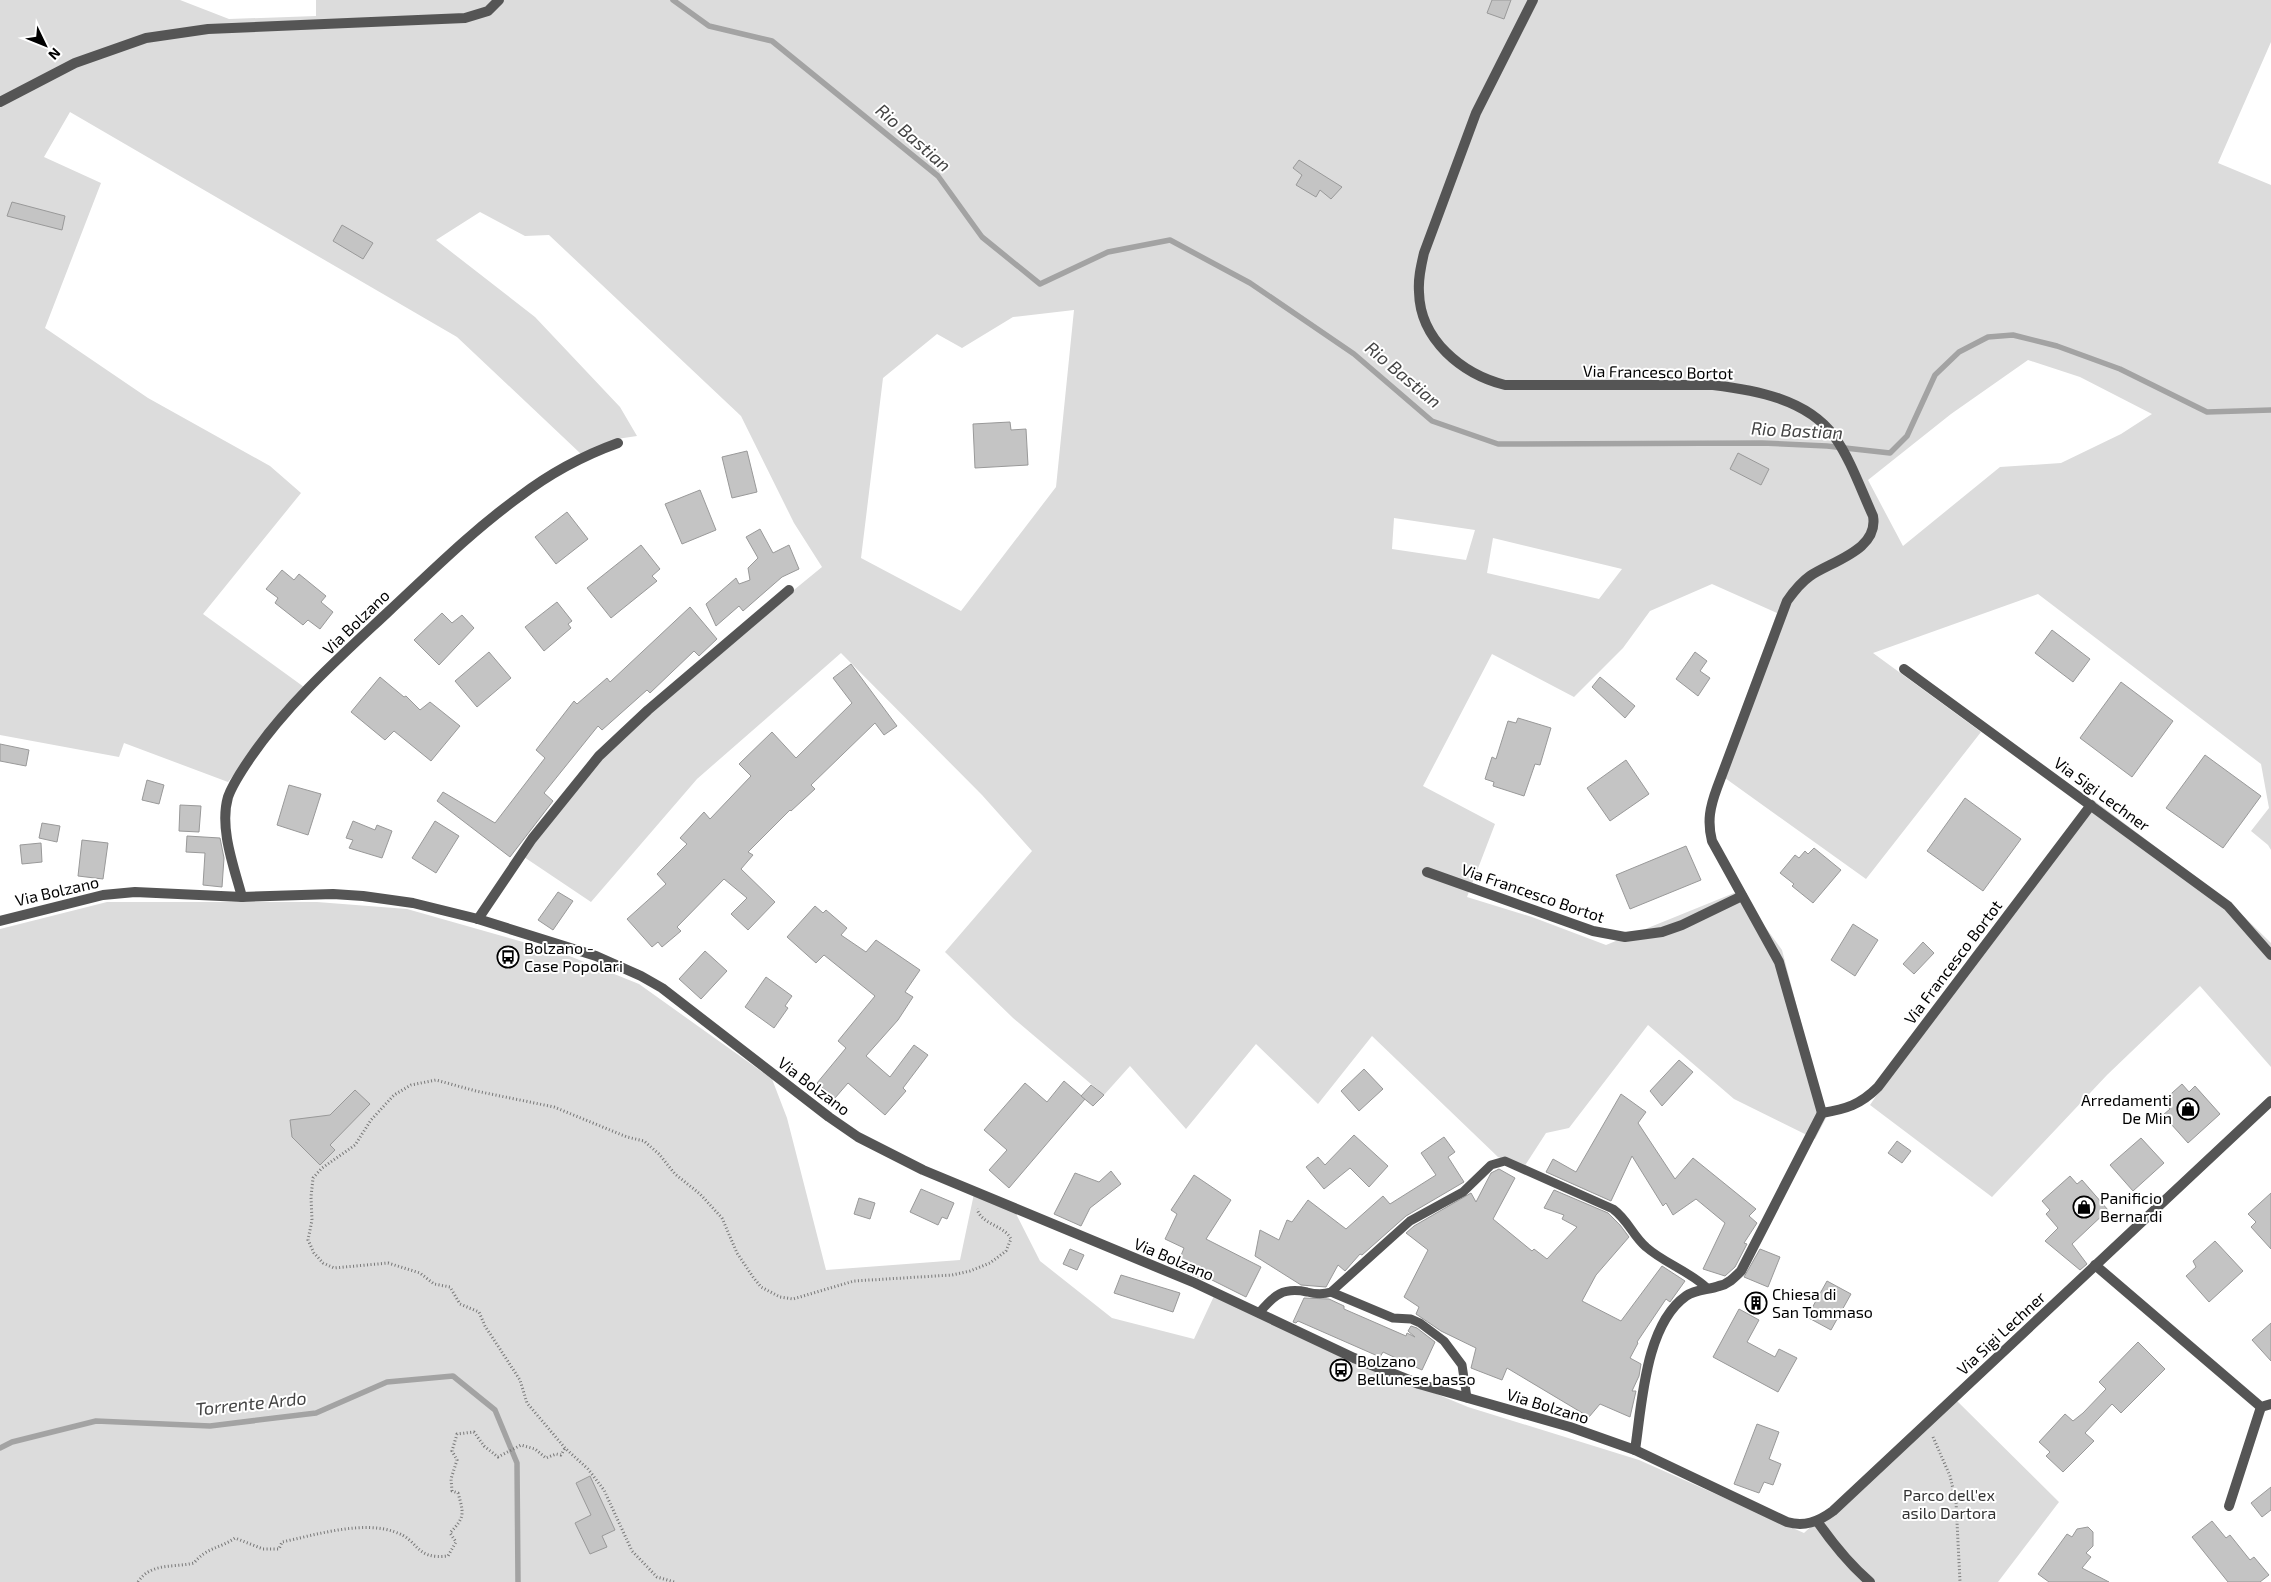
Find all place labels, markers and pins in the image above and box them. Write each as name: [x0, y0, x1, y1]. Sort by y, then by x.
place label: Bolzano - Case Popolari: [524, 938, 623, 975]
bus stop icon: Bolzano - Case Popolari: [496, 945, 520, 969]
place label: Arredamenti De Min: [2081, 1090, 2172, 1127]
shop icon: Arredamenti De Min: [2176, 1097, 2200, 1121]
place label: Panificio Bernardi: [2100, 1188, 2162, 1225]
shop icon: Panificio Bernardi: [2072, 1195, 2096, 1219]
place label: Chiesa di San Tommaso: [1772, 1284, 1873, 1321]
building icon: Chiesa di San Tommaso: [1744, 1291, 1768, 1315]
place label: Bolzano Bellunese basso: [1357, 1351, 1476, 1388]
bus stop icon: Bolzano Bellunese basso: [1329, 1358, 1353, 1382]

